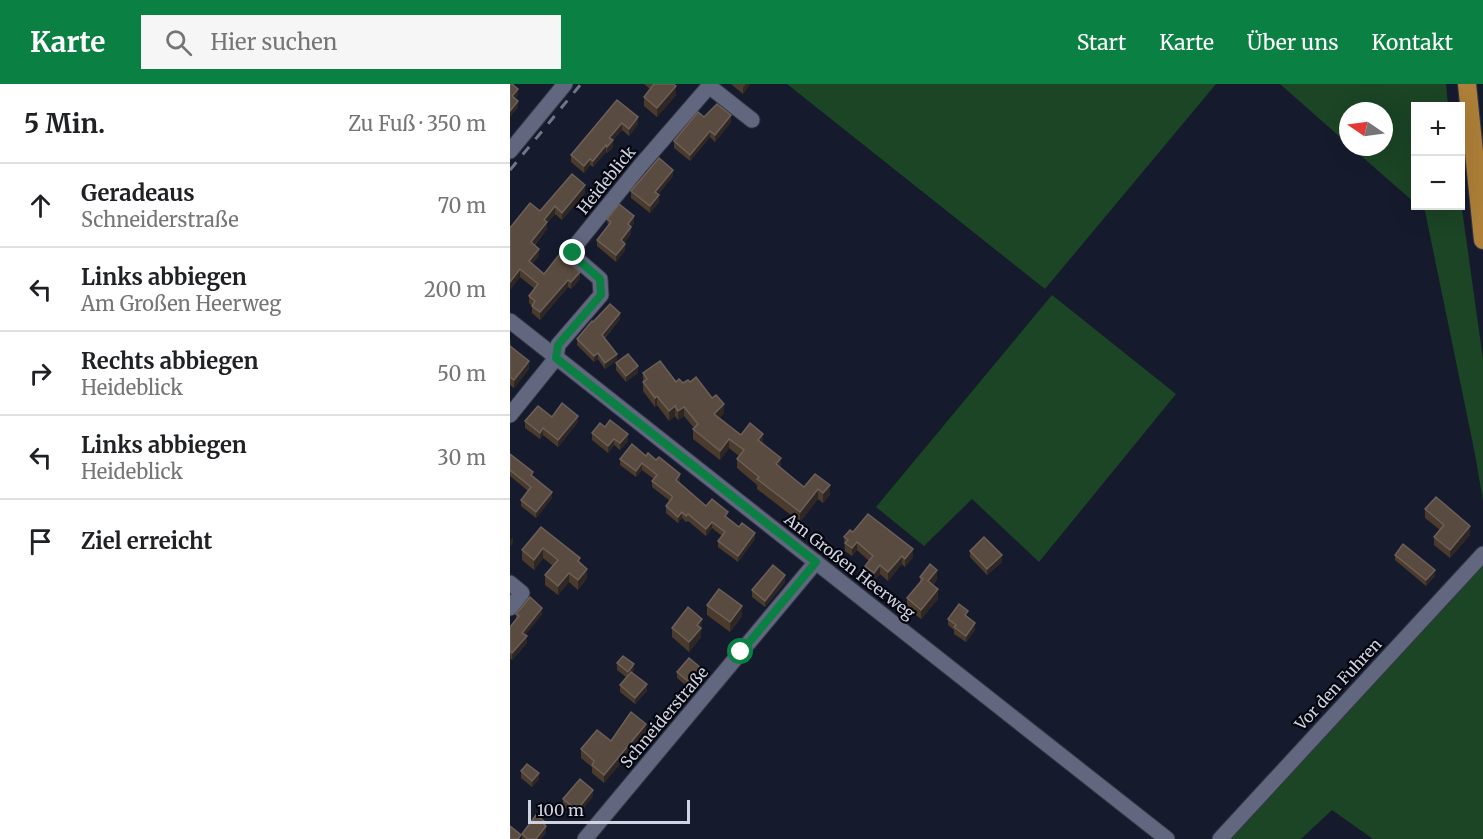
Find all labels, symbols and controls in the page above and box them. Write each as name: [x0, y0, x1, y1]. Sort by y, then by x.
search box: [141, 15, 561, 69]
text: Karte: [30, 24, 105, 60]
icon: search: [162, 26, 195, 59]
text: Hier suchen: [210, 28, 337, 56]
text: Start: [1077, 29, 1126, 56]
text: Karte: [1159, 29, 1214, 56]
text: Über uns: [1247, 29, 1338, 56]
text: Kontakt: [1371, 29, 1453, 56]
north arrow: [1339, 102, 1393, 156]
map controls: [1411, 102, 1465, 210]
button: +: [1411, 102, 1465, 156]
text: 5 Min.: [24, 107, 105, 140]
text: Zu Fuß · 350 m: [348, 111, 486, 136]
street label: Heideblick: [573, 141, 640, 218]
button: −: [1411, 156, 1465, 210]
text: Geradeaus: [81, 179, 195, 207]
icon: ahead: [24, 189, 57, 222]
text: 70 m: [438, 193, 486, 218]
text: Schneiderstraße: [81, 207, 239, 232]
route end: [559, 239, 585, 265]
text: Links abbiegen: [81, 263, 247, 291]
icon: left: [24, 273, 57, 306]
text: 200 m: [424, 277, 486, 302]
text: Am Großen Heerweg: [81, 291, 281, 316]
text: Rechts abbiegen: [81, 347, 258, 375]
icon: right: [24, 357, 57, 390]
text: 50 m: [437, 361, 486, 386]
text: Heideblick: [81, 375, 183, 400]
text: Links abbiegen: [81, 431, 247, 459]
icon: left: [24, 441, 57, 474]
text: 30 m: [437, 445, 486, 470]
text: Heideblick: [81, 459, 183, 484]
street label: Am Großen Heerweg: [780, 508, 920, 623]
icon: arrive: [24, 525, 57, 558]
text: Ziel erreicht: [81, 527, 212, 555]
street label: Vor den Fuhren: [1290, 634, 1386, 735]
route start: [727, 638, 753, 664]
street label: Schneiderstraße: [616, 662, 712, 772]
scale bar: [528, 797, 690, 824]
text: 100 m: [537, 800, 584, 820]

